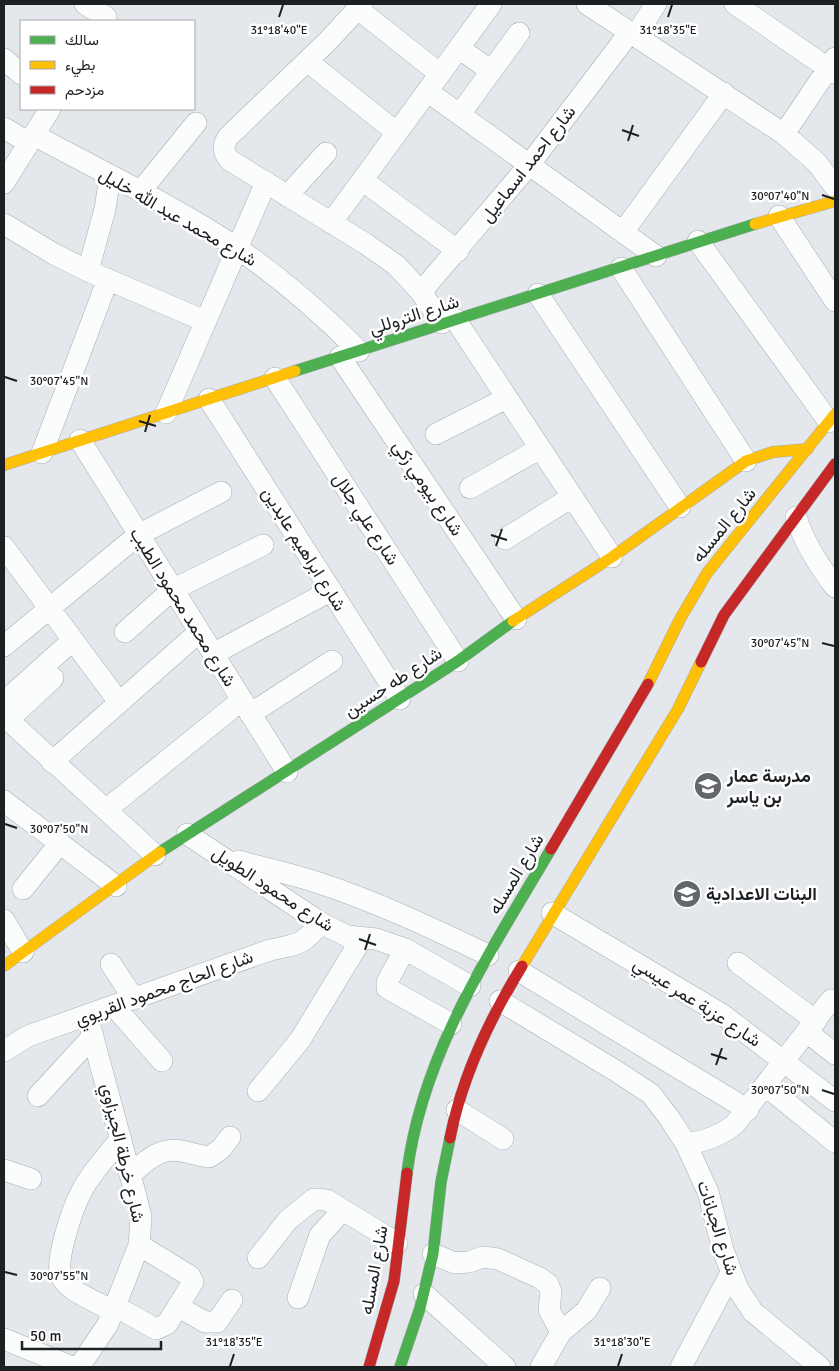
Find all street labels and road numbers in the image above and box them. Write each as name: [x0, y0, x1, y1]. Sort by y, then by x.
street label: شارع احمد اسماعيل: [476, 101, 581, 227]
street label: شارع محمد عبد الله خليل: [95, 163, 261, 272]
street label: شارع التروللي: [366, 290, 463, 344]
street label: شارع بيومي زكي: [385, 436, 468, 542]
street label: شارع علي جلال: [325, 469, 404, 571]
street label: شارع ابراهيم عابدين: [256, 483, 351, 616]
street label: شارع المسله: [687, 483, 762, 568]
street label: شارع محمد محمود الطيب: [124, 523, 241, 691]
street label: شارع طه حسين: [340, 642, 447, 723]
street label: شارع المسله: [483, 830, 549, 919]
street label: شارع محمود الطويل: [207, 841, 338, 937]
street label: شارع الحاج محمود القريوي: [72, 946, 257, 1034]
street label: شارع عزبة عمر عيسي: [627, 952, 765, 1055]
street label: شارع خرطة الجيزاوي: [92, 1081, 150, 1226]
street label: شارع الجبانات: [691, 1178, 744, 1278]
street label: شارع المسله: [355, 1224, 394, 1316]

